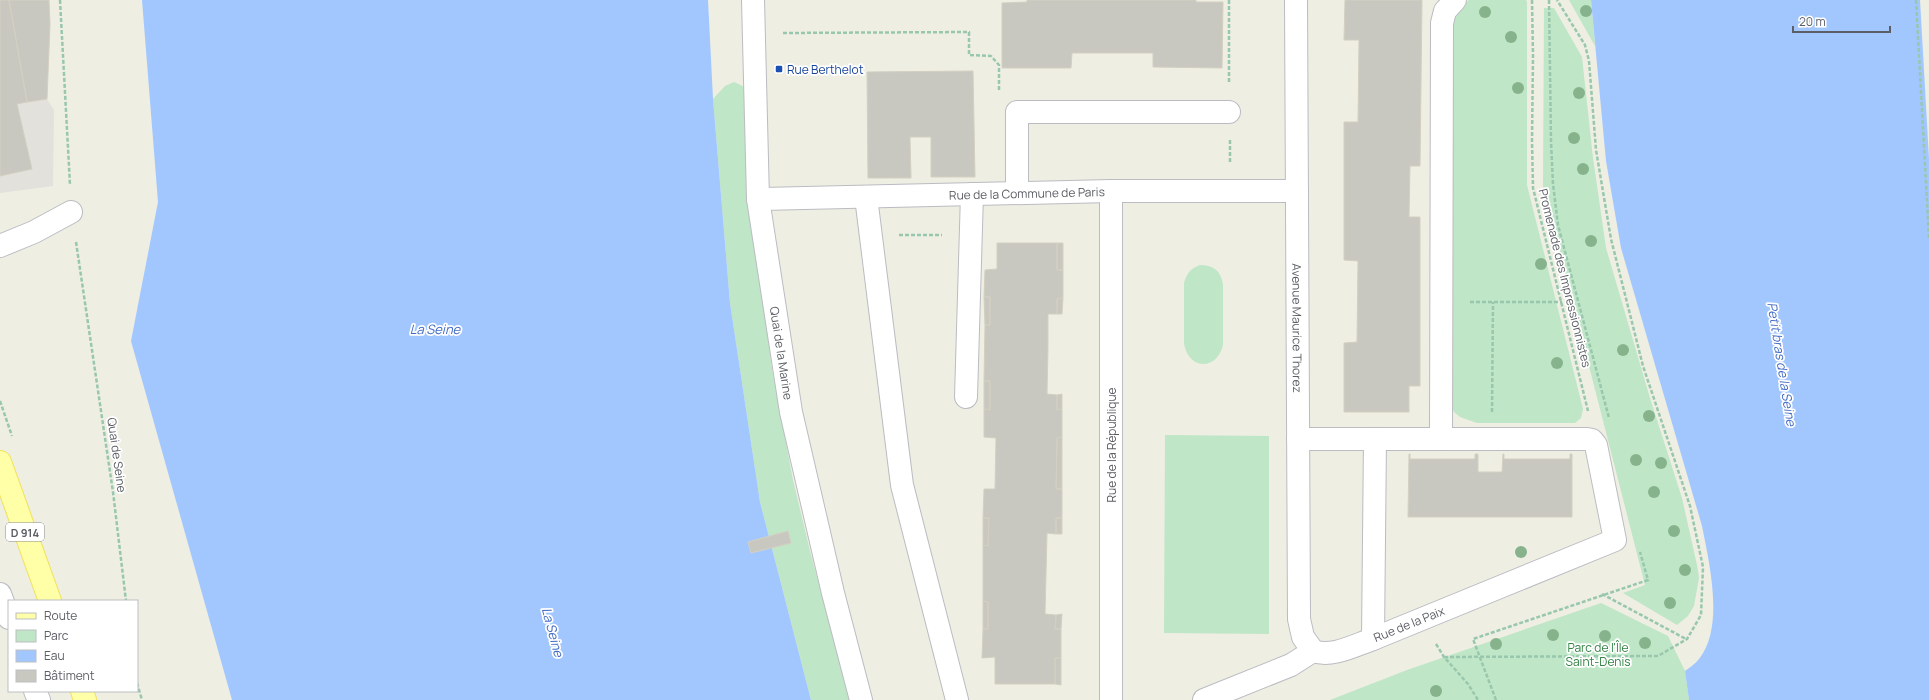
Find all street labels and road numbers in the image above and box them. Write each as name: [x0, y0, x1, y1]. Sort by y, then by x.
street label: Rue de la Commune de Paris: [949, 183, 1105, 203]
street label: Promenade des Impressionnistes: [1535, 187, 1595, 369]
street label: Avenue Maurice Thorez: [1289, 263, 1306, 393]
street label: Quai de la Marine: [766, 305, 797, 401]
street label: Rue de la République: [1103, 387, 1120, 503]
street label: Quai de Seine: [103, 416, 131, 494]
road number: D 914: [6, 523, 44, 541]
street label: Rue de la Paix: [1371, 602, 1448, 646]

